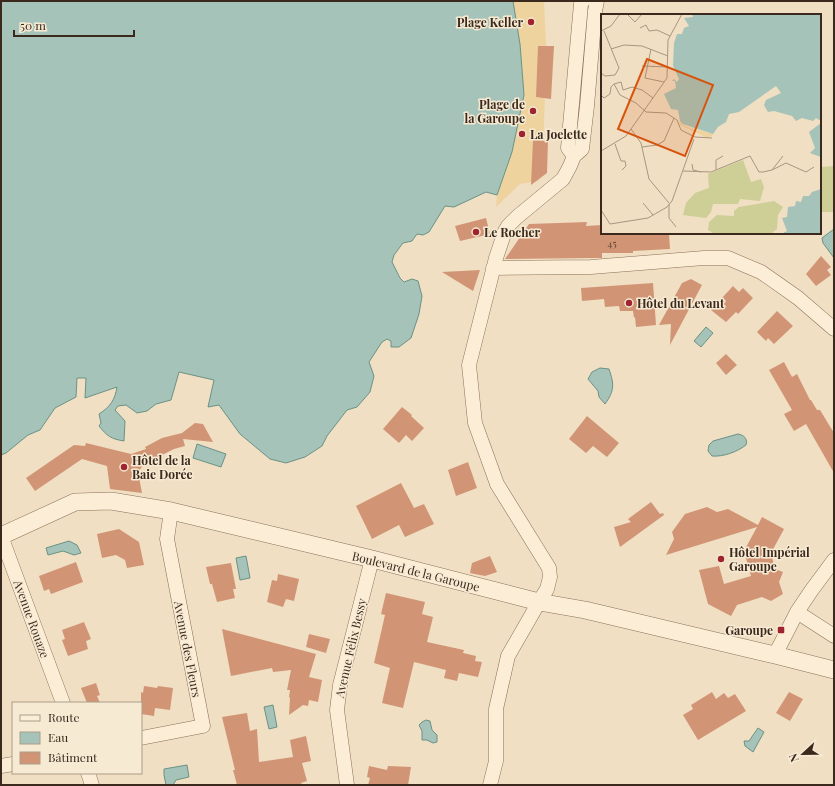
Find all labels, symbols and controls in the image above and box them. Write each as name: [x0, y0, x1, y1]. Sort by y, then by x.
scale bar: [14, 12, 134, 38]
place label: Plage Keller: [457, 14, 523, 30]
inset map: [601, 14, 821, 234]
text: 50 m: [20, 17, 46, 33]
marker: Plage Keller: [526, 17, 536, 27]
place label: Plage de la Garoupe: [465, 96, 525, 126]
marker: Plage de la Garoupe: [528, 106, 538, 116]
place label: La Joelette: [530, 126, 587, 142]
marker: La Joelette: [517, 129, 527, 139]
place label: Le Rocher: [484, 224, 540, 240]
marker: Le Rocher: [471, 227, 481, 237]
house number: 45: [607, 236, 617, 250]
place label: Hôtel du Levant: [637, 295, 725, 311]
marker: Hôtel du Levant: [624, 298, 634, 308]
place label: Hôtel de la Baie Dorée: [132, 452, 193, 482]
marker: Hôtel de la Baie Dorée: [119, 462, 129, 472]
place label: Hôtel Impérial Garoupe: [729, 544, 810, 574]
street label: Boulevard de la Garoupe: [350, 547, 482, 595]
marker: Hôtel Impérial Garoupe: [716, 554, 726, 564]
street label: Avenue Rouaze: [10, 577, 53, 660]
street label: Avenue Félix Bessy: [331, 597, 369, 700]
street label: Avenue des Fleurs: [171, 598, 205, 699]
place label: Garoupe: [725, 622, 773, 638]
marker: Garoupe: [776, 625, 786, 635]
legend: [12, 702, 142, 774]
text: Route: [48, 709, 80, 725]
text: Eau: [48, 729, 68, 745]
north arrow: [783, 734, 823, 774]
text: Bâtiment: [48, 749, 98, 765]
text: N: [785, 751, 802, 764]

